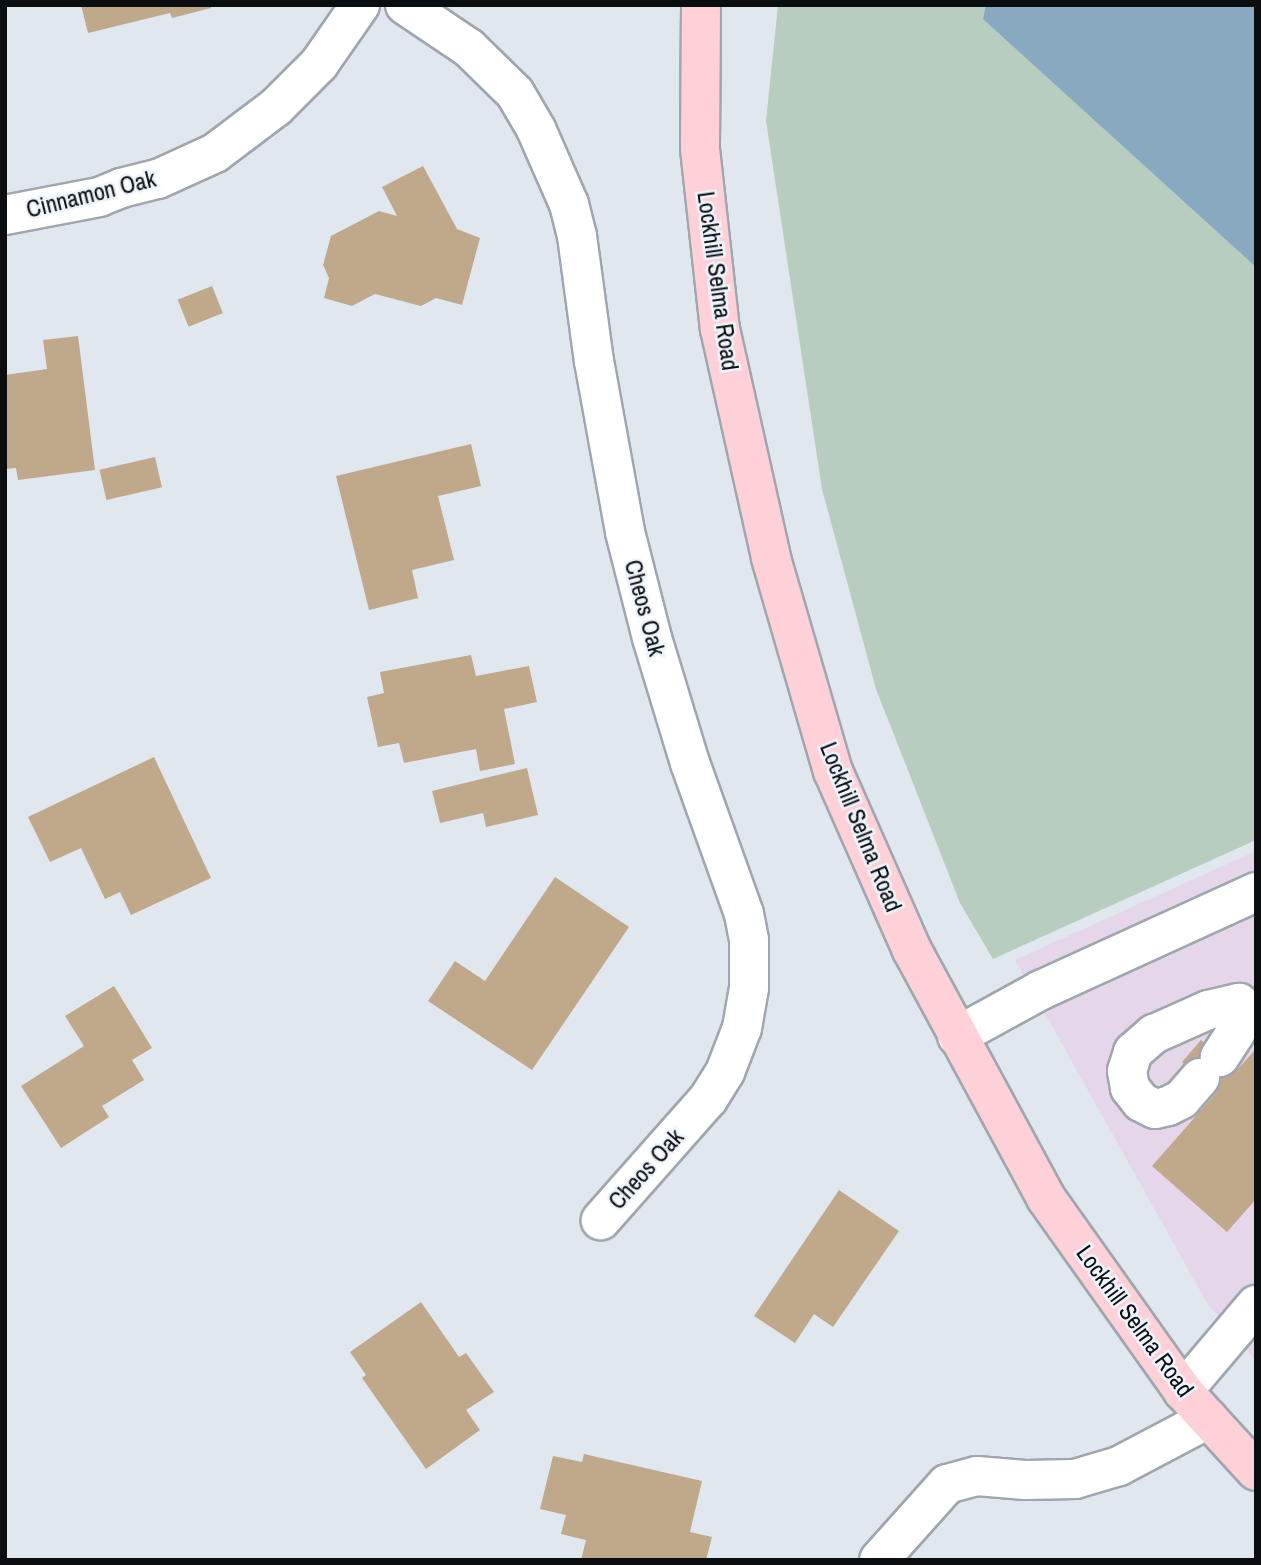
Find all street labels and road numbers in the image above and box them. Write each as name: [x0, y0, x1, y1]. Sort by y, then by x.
street label: Cinnamon Oak: [23, 164, 159, 224]
street label: Lockhill Selma Road: [691, 190, 745, 372]
street label: Cheos Oak: [618, 557, 672, 659]
street label: Lockhill Selma Road: [814, 738, 908, 916]
street label: Cheos Oak: [602, 1123, 690, 1215]
street label: Lockhill Selma Road: [1070, 1240, 1200, 1402]

